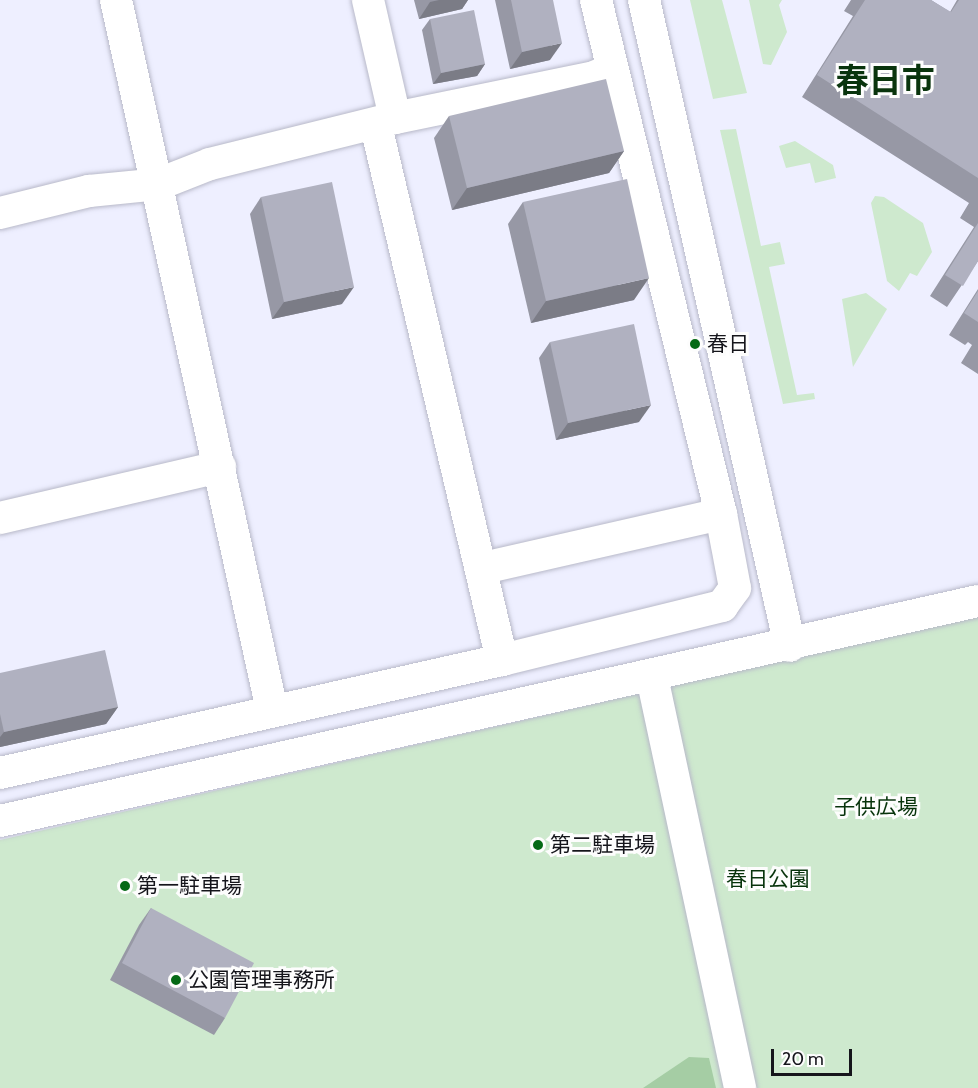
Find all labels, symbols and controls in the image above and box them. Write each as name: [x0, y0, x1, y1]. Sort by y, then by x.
district label: 春日市: [836, 61, 934, 101]
place label: 春日: [707, 331, 749, 357]
marker: 春日: [688, 337, 702, 351]
park label: 子供広場: [834, 794, 918, 820]
place label: 第二駐車場: [550, 832, 655, 858]
marker: 第二駐車場: [531, 838, 545, 852]
park label: 春日公園: [726, 866, 810, 892]
place label: 第一駐車場: [137, 873, 242, 899]
marker: 第一駐車場: [118, 879, 132, 893]
place label: 公園管理事務所: [188, 967, 335, 993]
marker: 公園管理事務所: [169, 973, 183, 987]
scale bar: [774, 1037, 855, 1075]
text: 20 m: [782, 1048, 824, 1070]

